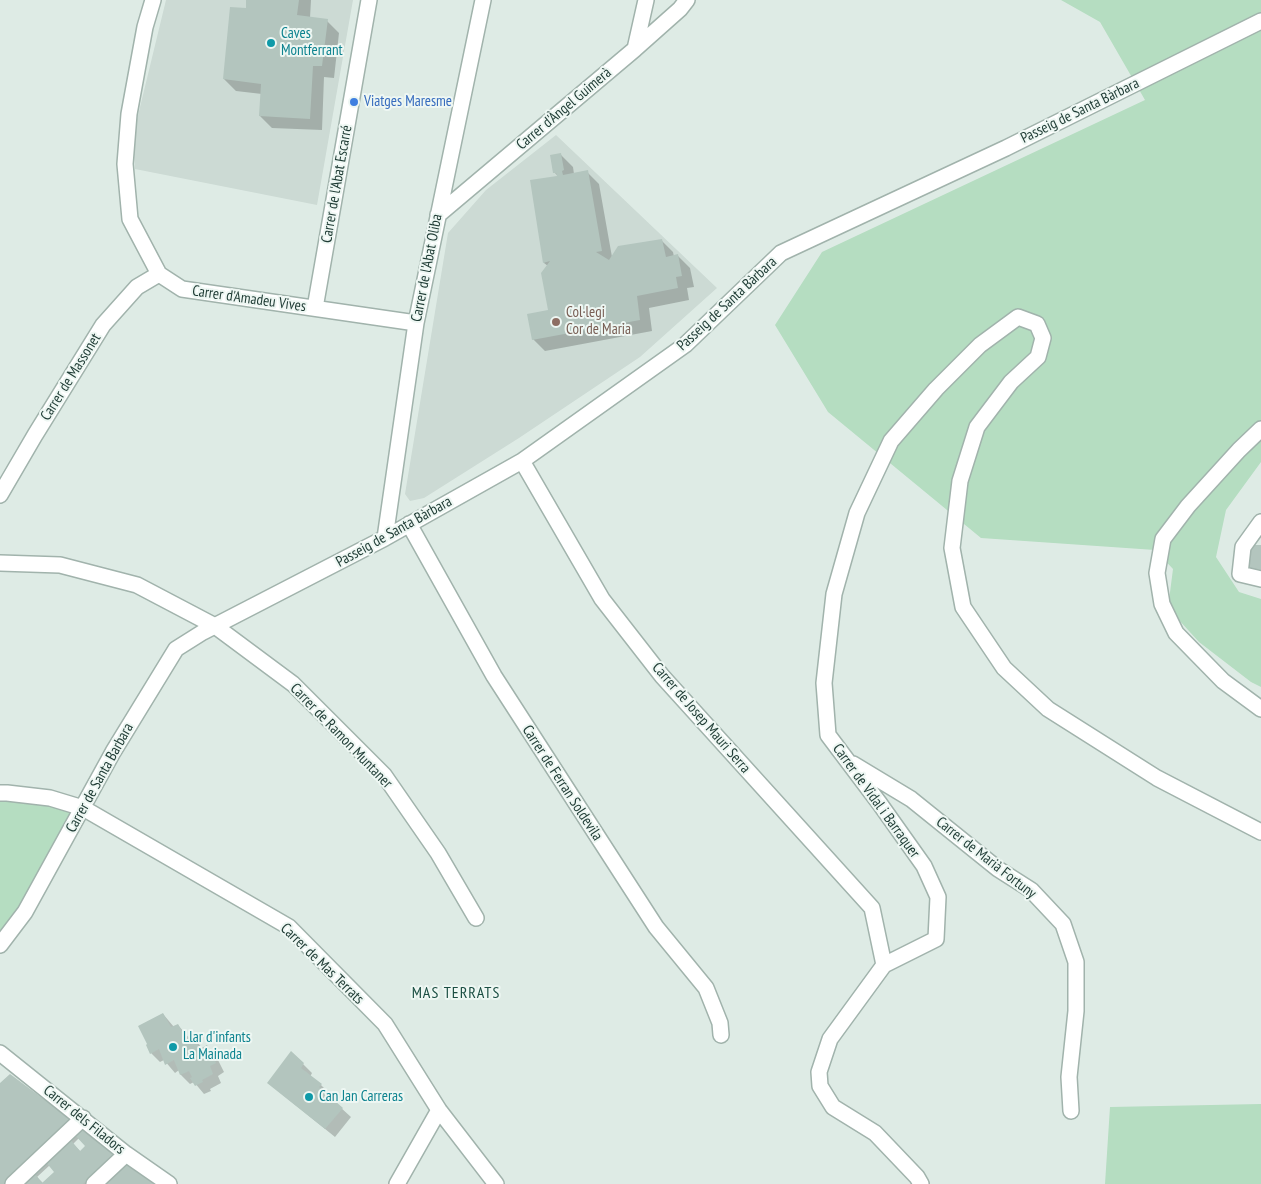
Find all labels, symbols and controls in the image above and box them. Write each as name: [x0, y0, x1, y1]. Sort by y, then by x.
place label: Caves Montferrant: [281, 25, 343, 60]
marker: Caves Montferrant: [265, 37, 277, 49]
street label: Carrer d'Àngel Guimerà: [513, 64, 615, 154]
street label: Passeig de Santa Bàrbara: [1018, 75, 1142, 147]
place label: Viatges Maresme: [364, 93, 452, 111]
marker: Viatges Maresme: [348, 96, 360, 108]
street label: Carrer de l'Abat Escarré: [318, 124, 356, 244]
street label: Carrer de l'Abat Oliba: [408, 213, 446, 323]
street label: Passeig de Santa Bàrbara: [673, 253, 781, 355]
street label: Carrer d'Amadeu Vives: [191, 282, 307, 316]
place label: Col·legi Cor de Maria: [566, 304, 631, 339]
marker: Col·legi Cor de Maria: [550, 316, 562, 328]
street label: Carrer de Massonet: [37, 330, 105, 424]
street label: Passeig de Santa Bàrbara: [333, 493, 455, 571]
street label: Carrer de Josep Mauri Serra: [648, 659, 754, 777]
street label: Carrer de Ramon Muntaner: [286, 680, 396, 792]
street label: Carrer de Santa Barbara: [62, 720, 138, 836]
street label: Carrer de Ferran Soldevila: [518, 722, 606, 844]
street label: Carrer de Vidal i Barraquer: [829, 740, 923, 862]
street label: Carrer de Marià Fortuny: [932, 813, 1040, 903]
street label: Carrer de Mas Terrats: [277, 920, 367, 1008]
district label: MAS TERRATS: [410, 983, 502, 1003]
place label: Llar d'infants La Mainada: [183, 1029, 251, 1064]
marker: Llar d'infants La Mainada: [167, 1041, 179, 1053]
street label: Carrer dels Filadors: [40, 1082, 128, 1158]
place label: Can Jan Carreras: [319, 1088, 403, 1106]
marker: Can Jan Carreras: [303, 1091, 315, 1103]

